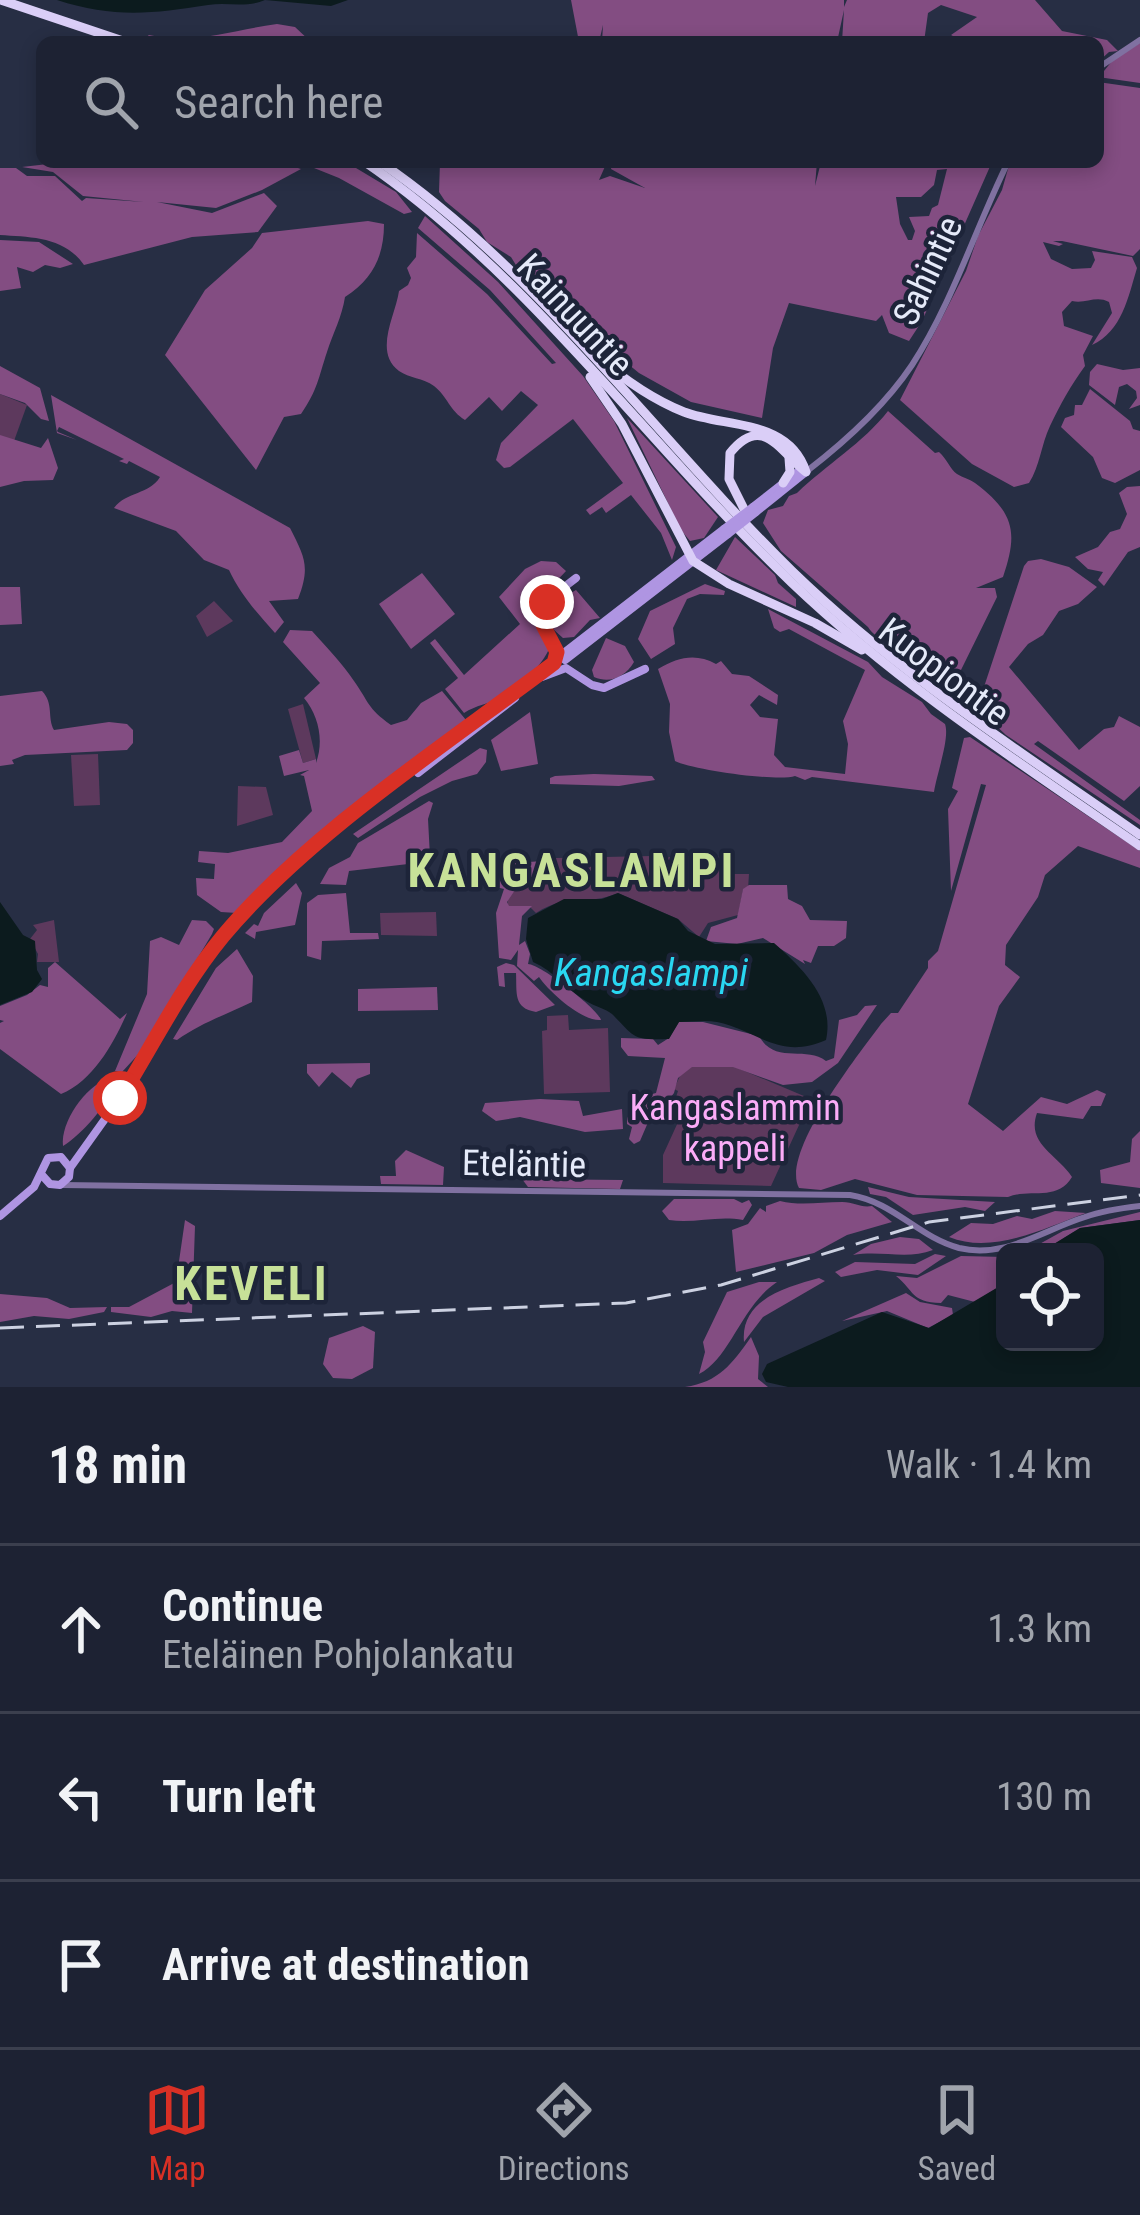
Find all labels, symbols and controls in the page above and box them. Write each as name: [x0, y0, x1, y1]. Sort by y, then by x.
search box: [36, 36, 1104, 168]
icon: search: [78, 69, 144, 135]
text: Search here: [174, 76, 383, 129]
street label: Sahintie: [885, 210, 971, 332]
street label: Kainuuntie: [508, 246, 642, 384]
route end: [520, 575, 574, 629]
street label: Kuopiontie: [871, 609, 1017, 735]
district label: KANGASLAMPI: [408, 842, 737, 899]
water label: Kangaslampi: [554, 950, 748, 996]
route start: [93, 1071, 147, 1125]
park label: Kangaslammin kappeli: [629, 1087, 841, 1170]
street label: Eteläntie: [462, 1142, 586, 1186]
map controls: [996, 1243, 1104, 1351]
button: locate: [996, 1243, 1104, 1351]
district label: KEVELI: [174, 1255, 330, 1312]
text: 18 min: [48, 1436, 187, 1495]
text: Walk · 1.4 km: [886, 1442, 1092, 1488]
text: Continue: [162, 1579, 323, 1632]
icon: ahead: [48, 1596, 114, 1662]
text: 1.3 km: [987, 1606, 1092, 1652]
text: Eteläinen Pohjolankatu: [162, 1632, 514, 1678]
icon: left: [48, 1764, 114, 1830]
text: Turn left: [162, 1770, 316, 1823]
text: 130 m: [996, 1774, 1092, 1820]
icon: arrive: [48, 1932, 114, 1998]
text: Arrive at destination: [162, 1938, 530, 1991]
tab: Map: [144, 2077, 210, 2188]
tab: Directions: [498, 2077, 630, 2188]
tab: Saved: [918, 2077, 996, 2188]

